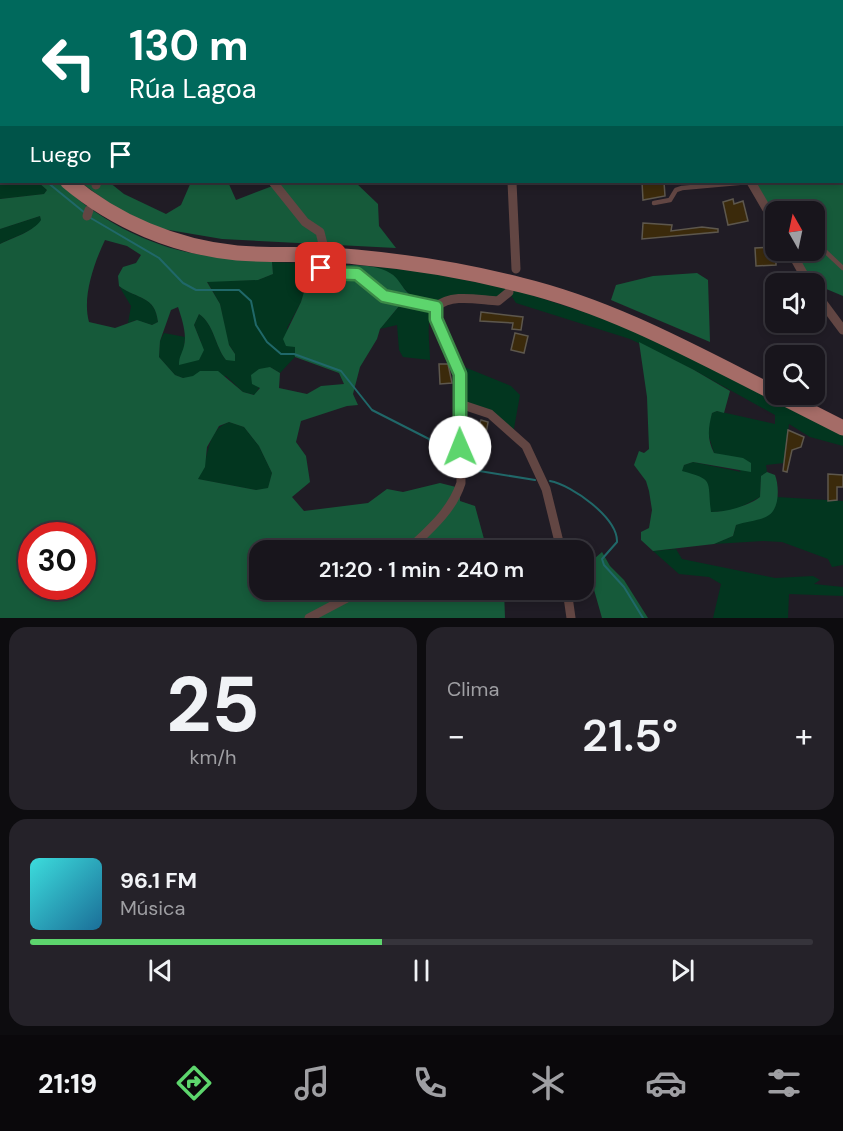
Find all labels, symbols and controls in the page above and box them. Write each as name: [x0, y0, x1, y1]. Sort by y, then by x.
text: 130 m: [129, 18, 249, 73]
icon: left: [30, 24, 108, 102]
text: Rúa Lagoa: [129, 71, 257, 106]
icon: arrive: [104, 138, 137, 171]
text: Luego: [30, 140, 92, 169]
north arrow: [765, 201, 825, 261]
map controls: [765, 201, 825, 405]
pin: [295, 242, 346, 293]
icon: arrive: [304, 251, 337, 284]
button: sound: [765, 273, 825, 333]
button: search: [765, 345, 825, 405]
position arrow: [428, 415, 492, 479]
speed limit sign: 30: [18, 522, 96, 600]
text: 21:20 · 1 min · 240 m: [319, 555, 524, 584]
text: 25: [166, 654, 260, 755]
text: Clima: [447, 676, 499, 702]
text: 21.5°: [582, 706, 678, 765]
text: −: [447, 714, 465, 757]
text: +: [795, 714, 813, 757]
text: km/h: [189, 744, 237, 770]
text: 96.1 FM: [120, 866, 197, 895]
text: Música: [120, 895, 185, 921]
icon: previous: [144, 954, 177, 987]
icon: pause: [405, 954, 438, 987]
icon: next: [666, 954, 699, 987]
icon: directions: [173, 1062, 215, 1104]
icon: music: [291, 1062, 333, 1104]
icon: phone: [409, 1062, 451, 1104]
icon: climate: [527, 1062, 569, 1104]
icon: car: [645, 1062, 687, 1104]
icon: filters: [763, 1062, 805, 1104]
text: 21:19: [38, 1066, 97, 1101]

